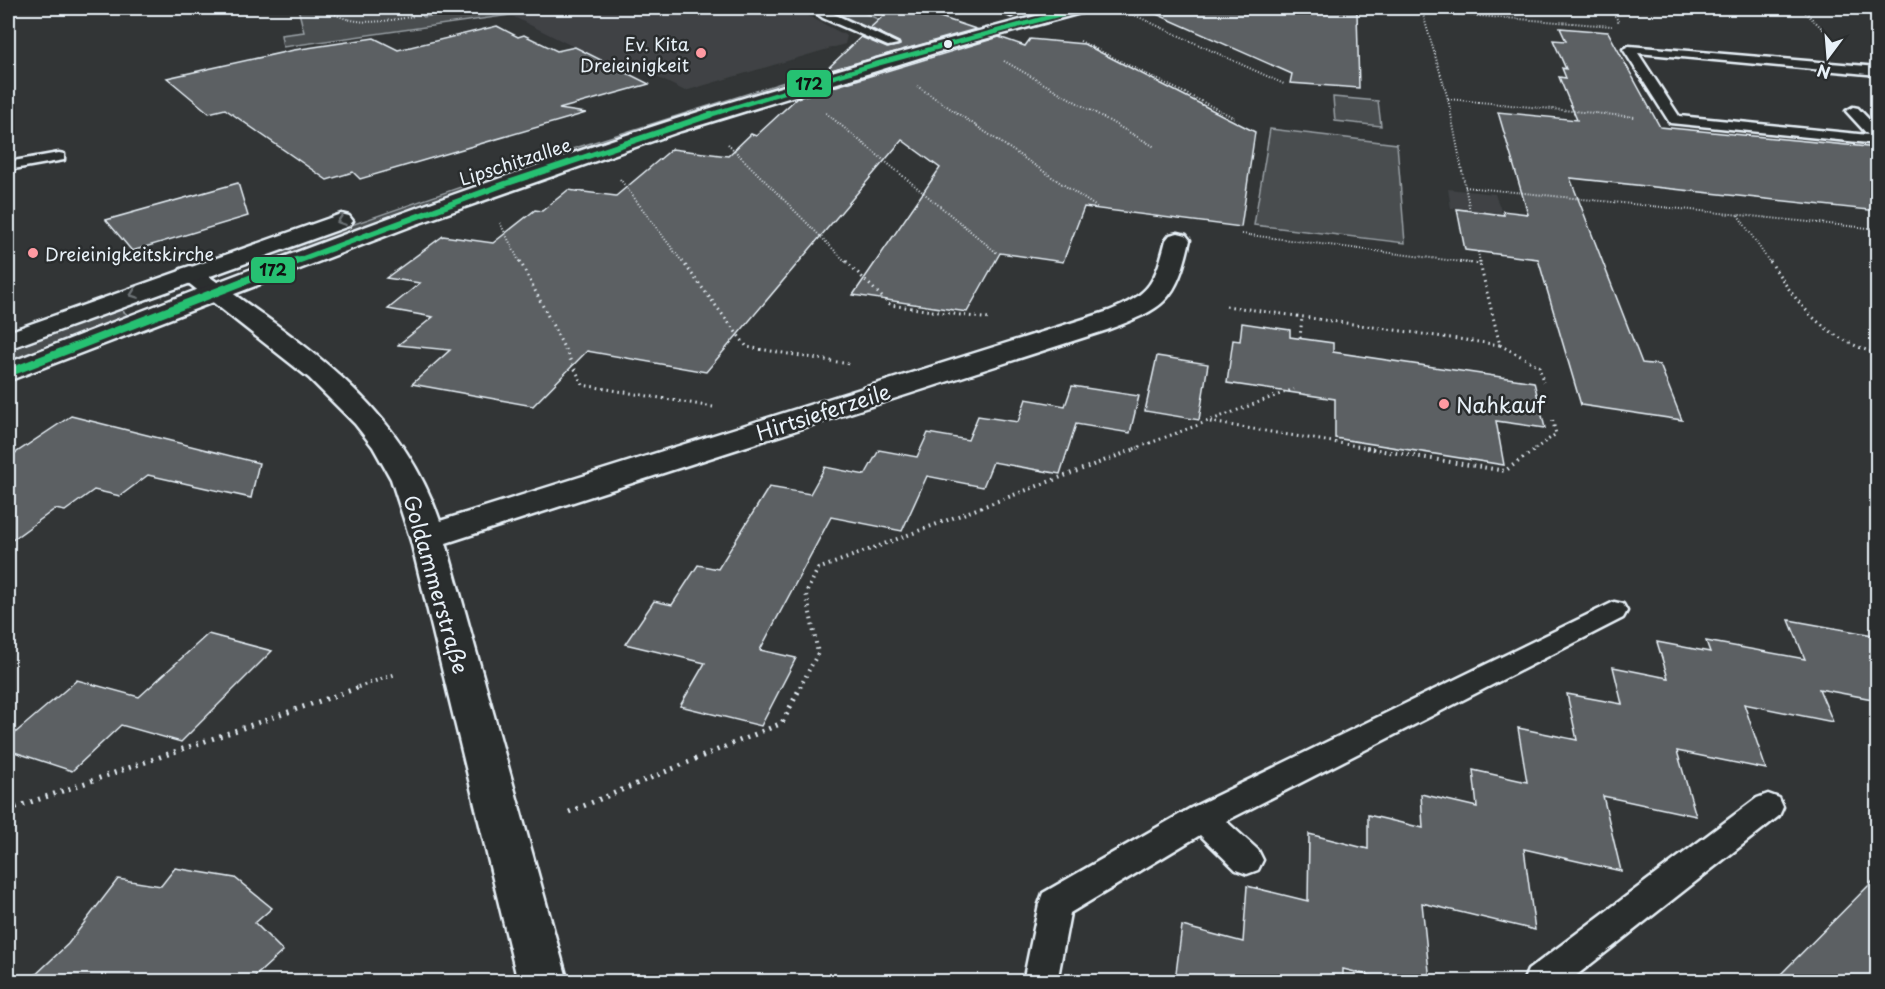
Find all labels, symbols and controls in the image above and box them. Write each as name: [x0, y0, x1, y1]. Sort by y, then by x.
north arrow: [1798, 27, 1858, 87]
place label: Ev. Kita Dreieinigkeit: [580, 30, 690, 78]
unlabelled marker: [942, 38, 954, 50]
marker: Ev. Kita Dreieinigkeit: [694, 46, 708, 60]
text: N: [1814, 59, 1833, 86]
line badge: 172: [786, 69, 832, 98]
text: 172: [795, 71, 823, 95]
street label: Lipschitzallee: [456, 130, 575, 192]
one-way arrow: [336, 214, 347, 226]
place label: Dreieinigkeitskirche: [45, 240, 214, 267]
marker: Dreieinigkeitskirche: [26, 246, 40, 260]
line badge: 172: [250, 256, 296, 284]
text: 172: [259, 257, 287, 281]
one-way arrow: [130, 287, 140, 300]
street label: Hirtsieferzeile: [751, 374, 895, 448]
place label: Nahkauf: [1456, 388, 1547, 420]
marker: Nahkauf: [1437, 397, 1451, 411]
street label: Goldammerstraße: [396, 491, 478, 677]

